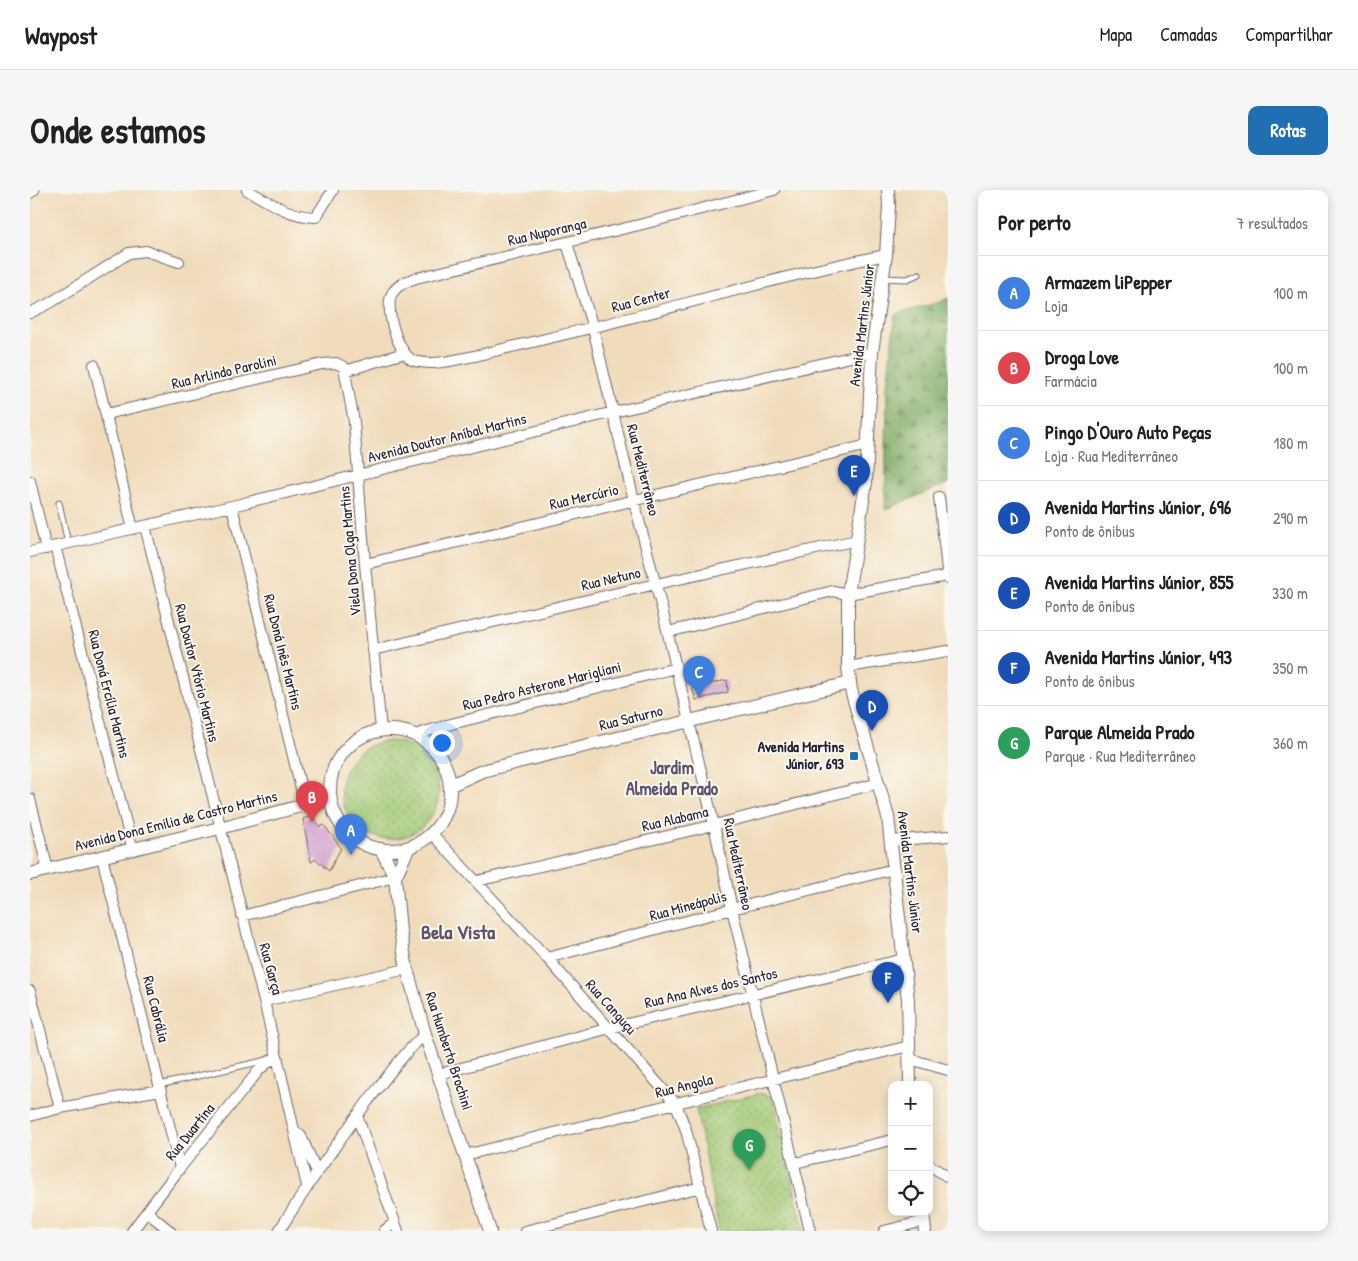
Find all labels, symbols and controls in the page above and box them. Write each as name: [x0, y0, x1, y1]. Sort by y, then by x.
text: Waypost: [25, 19, 97, 51]
text: Mapa: [1100, 22, 1132, 47]
text: Camadas: [1160, 22, 1217, 47]
text: Compartilhar: [1245, 22, 1333, 47]
button: Rotas: [1248, 106, 1328, 155]
text: Onde estamos: [30, 107, 205, 154]
text: Por perto: [998, 208, 1071, 237]
street label: Rua Nuporanga: [506, 212, 588, 251]
text: 7 resultados: [1236, 212, 1308, 234]
street label: Avenida Martins Júnior: [844, 262, 879, 387]
text: Armazem liPepper: [1045, 269, 1172, 295]
street label: Rua Center: [609, 282, 673, 317]
text: A: [1010, 282, 1018, 304]
text: 100 m: [1273, 282, 1308, 304]
text: Loja: [1045, 295, 1067, 317]
text: Droga Love: [1045, 344, 1119, 370]
street label: Rua Arlindo Parolini: [169, 349, 278, 394]
text: B: [1010, 357, 1018, 379]
text: 100 m: [1273, 357, 1308, 379]
text: Farmácia: [1045, 370, 1097, 392]
street label: Avenida Doutor Aníbal Martins: [365, 408, 529, 467]
text: Pingo D'Ouro Auto Peças: [1045, 419, 1211, 445]
street label: Rua Mediterrâneo: [622, 422, 665, 518]
text: C: [1010, 432, 1018, 454]
text: 180 m: [1274, 432, 1308, 454]
text: Loja · Rua Mediterrâneo: [1045, 445, 1178, 467]
pin: E: [838, 455, 870, 496]
street label: Rua Mercúrio: [548, 478, 620, 515]
street label: Viela Dona Olga Martins: [333, 485, 366, 617]
text: Avenida Martins Júnior, 696: [1045, 494, 1231, 520]
text: D: [1010, 507, 1018, 529]
text: 290 m: [1273, 507, 1308, 529]
text: Ponto de ônibus: [1045, 520, 1135, 542]
street label: Rua Netuno: [579, 562, 643, 596]
text: Avenida Martins Júnior, 855: [1045, 569, 1234, 595]
text: E: [1010, 582, 1018, 604]
text: 330 m: [1272, 582, 1308, 604]
street label: Rua Doná Inês Martins: [259, 592, 308, 712]
text: Ponto de ônibus: [1045, 595, 1135, 617]
street label: Rua Doutor Vtório Martins: [170, 602, 225, 744]
street label: Rua Doná Ercília Martins: [83, 628, 136, 760]
text: Avenida Martins Júnior, 493: [1045, 644, 1232, 670]
street label: Rua Pedro Asterone Marigliani: [460, 656, 623, 715]
pin: C: [683, 656, 715, 697]
text: F: [1011, 657, 1017, 679]
text: 350 m: [1272, 657, 1308, 679]
text: Ponto de ônibus: [1045, 670, 1135, 692]
pin: D: [856, 690, 888, 731]
street label: Rua Saturno: [597, 700, 665, 736]
text: Parque Almeida Prado: [1045, 719, 1195, 745]
your location: [429, 730, 455, 756]
text: G: [1010, 732, 1018, 754]
text: 360 m: [1273, 732, 1308, 754]
place label: Avenida Martins Júnior, 693: [758, 736, 844, 774]
text: Parque · Rua Mediterrâneo: [1045, 745, 1196, 767]
marker: Avenida Martins Júnior, 693: [848, 750, 860, 762]
district label: Jardim Almeida Prado: [626, 755, 719, 801]
pin: B: [296, 781, 328, 822]
street label: Avenida Dona Emilia de Castro Martins: [72, 785, 280, 856]
street label: Rua Alabama: [640, 801, 710, 836]
street label: Avenida Martins Júnior: [893, 810, 928, 935]
pin: A: [335, 814, 367, 855]
street label: Rua Mediterrâneo: [718, 816, 758, 912]
street label: Rua Mineápolis: [647, 885, 729, 926]
district label: Bela Vista: [421, 918, 495, 945]
street label: Rua Garça: [255, 941, 288, 997]
street label: Rua Ana Alves dos Santos: [642, 962, 780, 1013]
pin: F: [872, 962, 904, 1003]
street label: Rua Cabrália: [138, 974, 175, 1044]
street label: Rua Canguçu: [581, 975, 642, 1039]
street label: Rua Humberto Brochini: [420, 989, 478, 1113]
street label: Rua Angola: [653, 1068, 715, 1103]
map controls: [888, 1081, 933, 1216]
button: +: [888, 1081, 933, 1126]
street label: Rua Duartina: [160, 1099, 219, 1165]
button: −: [888, 1126, 933, 1171]
pin: G: [733, 1129, 765, 1170]
button: locate: [888, 1171, 933, 1216]

